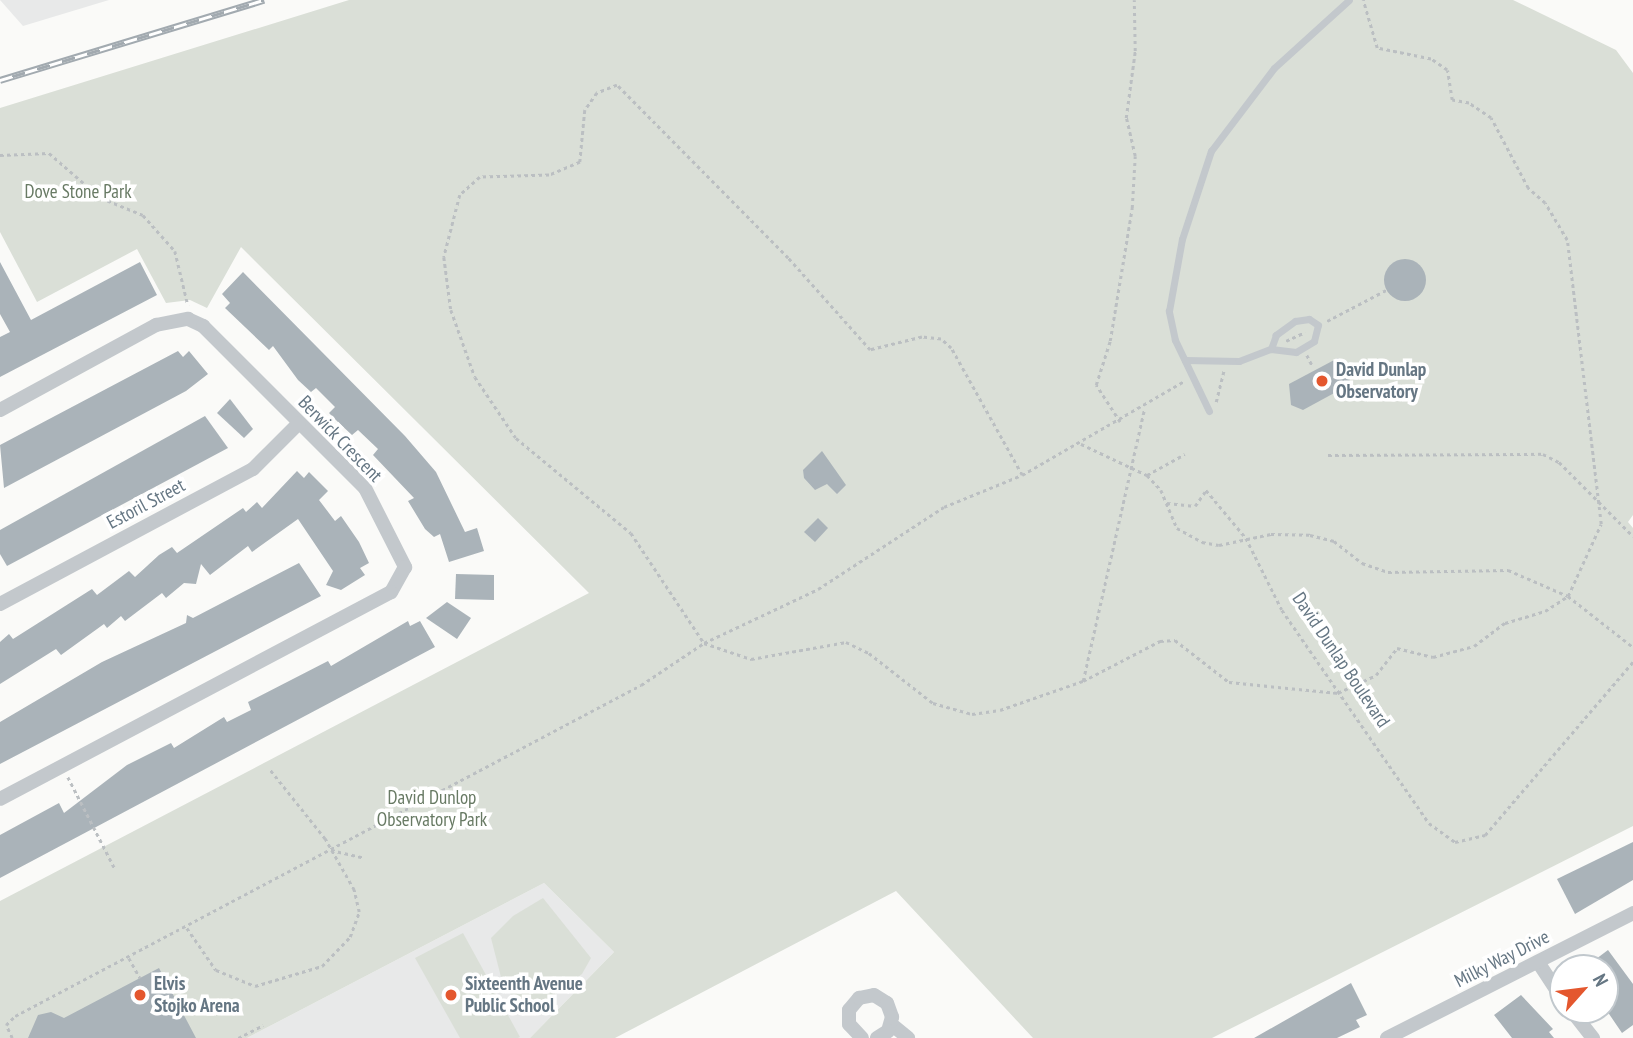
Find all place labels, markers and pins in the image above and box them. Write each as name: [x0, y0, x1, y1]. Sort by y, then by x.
place label: David Dunlap Observatory: [1336, 359, 1426, 403]
marker: David Dunlap Observatory: [1314, 373, 1330, 389]
place label: Elvis Stojko Arena: [154, 973, 240, 1017]
place label: Sixteenth Avenue Public School: [465, 973, 584, 1017]
marker: Elvis Stojko Arena: [132, 987, 148, 1003]
marker: Sixteenth Avenue Public School: [443, 987, 459, 1003]

